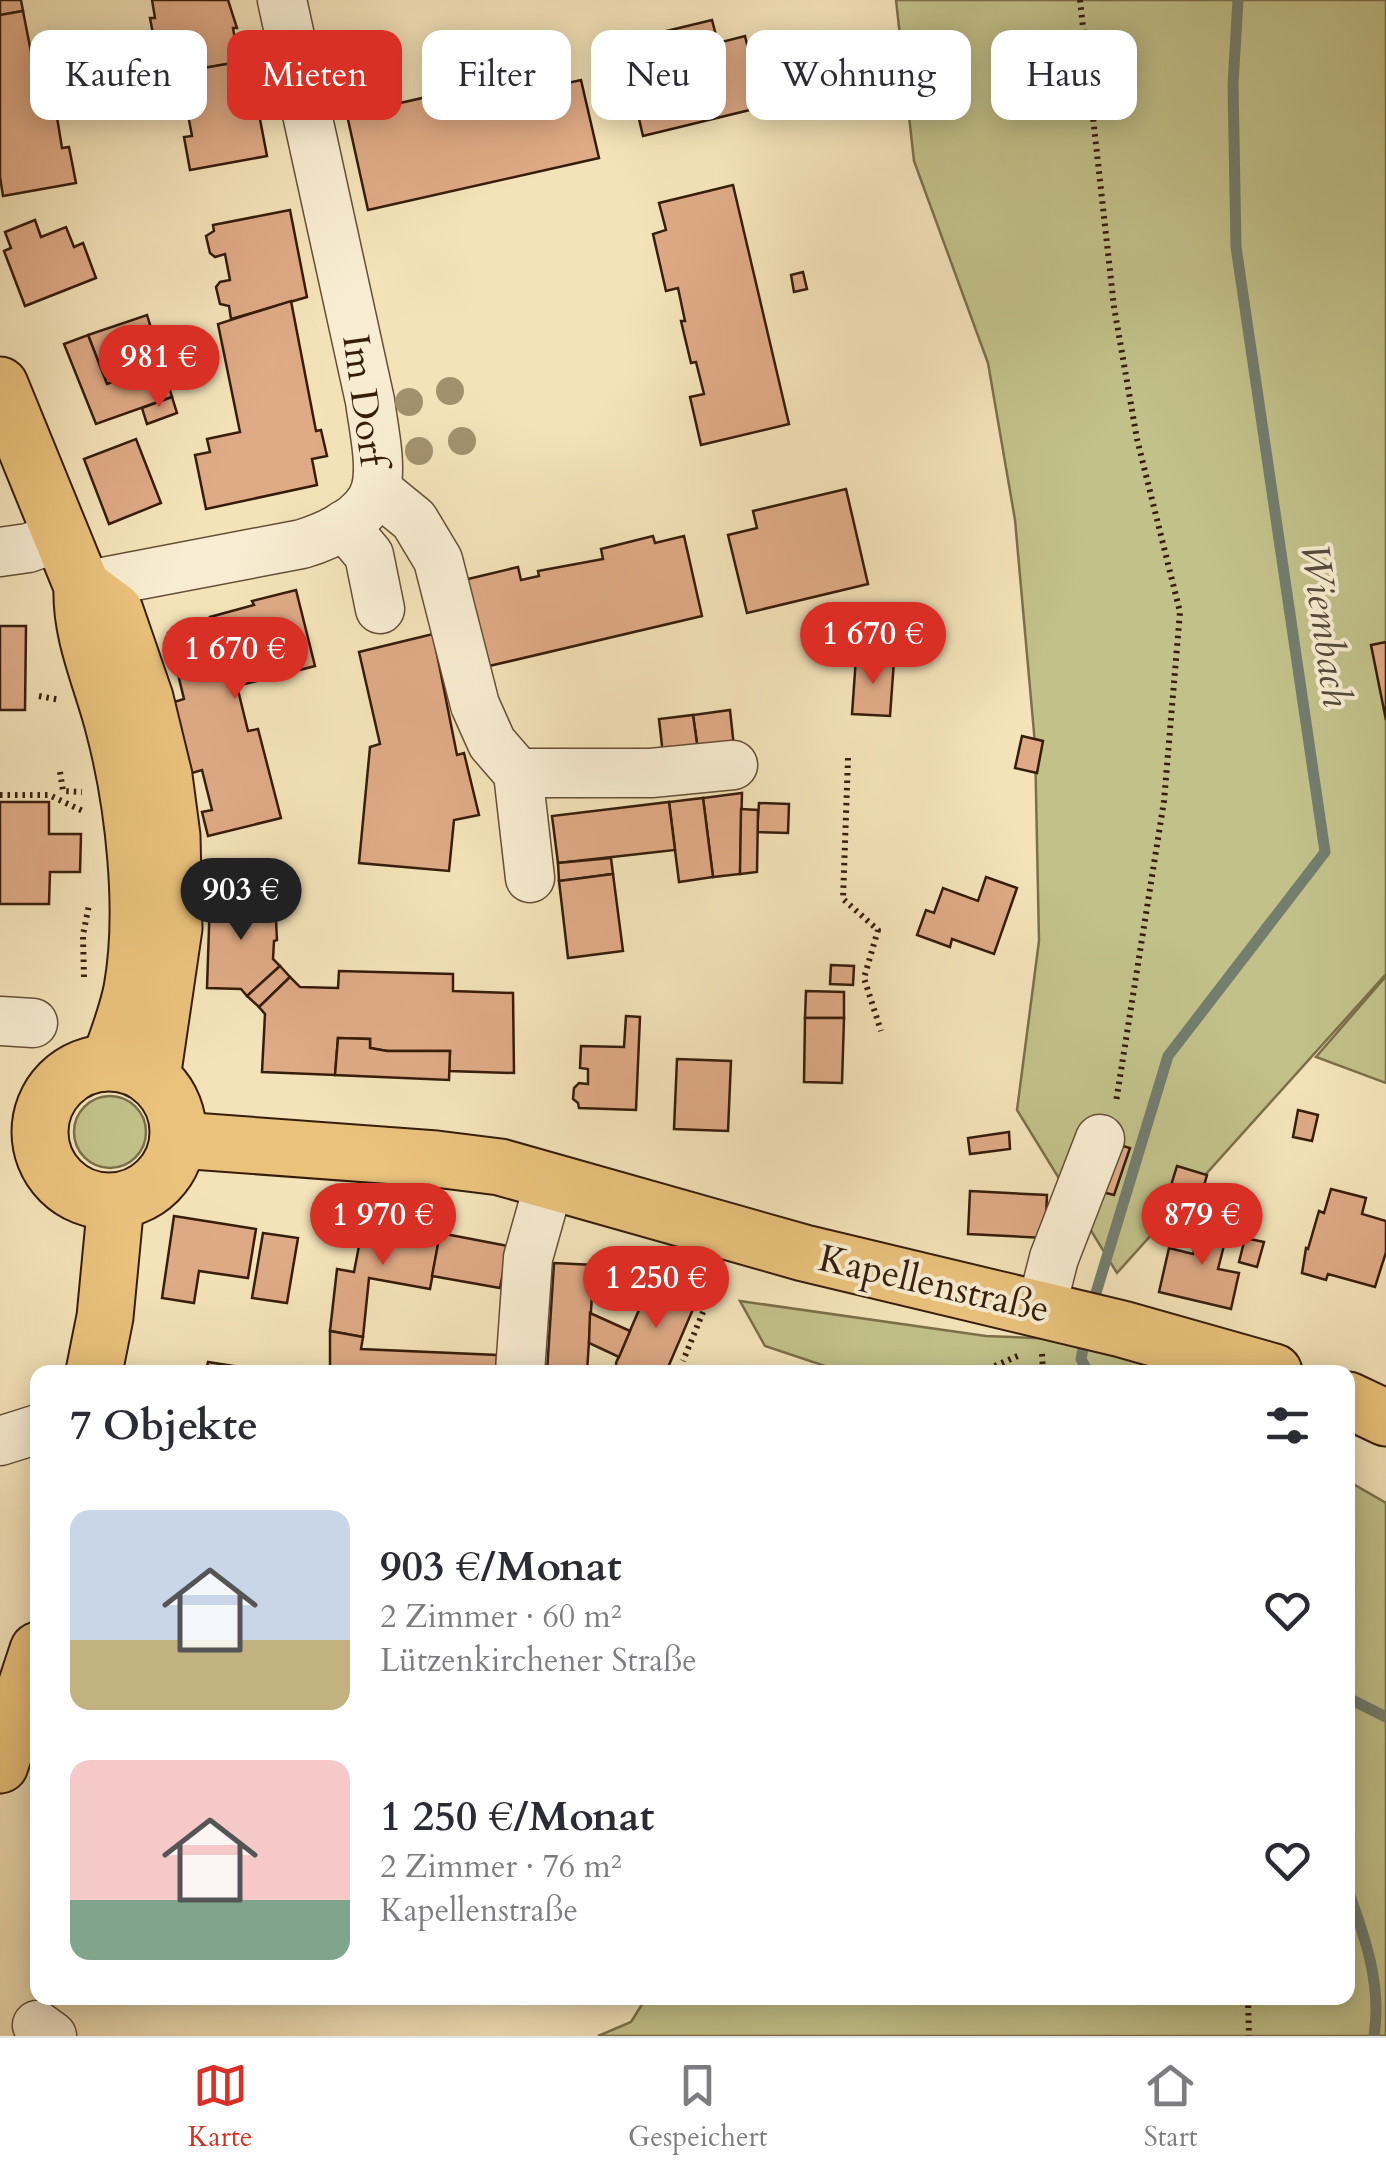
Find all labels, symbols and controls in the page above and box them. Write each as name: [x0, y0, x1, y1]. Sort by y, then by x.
chip: Kaufen: [30, 30, 207, 120]
chip: Mieten: [227, 30, 402, 120]
chip: Filter: [422, 30, 571, 120]
chip: Neu: [591, 30, 726, 120]
chip: Wohnung: [746, 30, 971, 120]
chip: Haus: [991, 30, 1137, 120]
pin: 981 €: [89, 325, 229, 410]
street label: Im Dorf: [329, 331, 400, 475]
text: 981 €: [121, 335, 197, 379]
water label: Wiembach: [1286, 540, 1364, 710]
pin: 1 670 €: [781, 602, 965, 687]
text: 1 670 €: [822, 612, 924, 656]
pin: 1 670 €: [143, 617, 327, 702]
text: 1 670 €: [184, 627, 286, 671]
pin: 903 €: [171, 858, 311, 943]
text: 903 €: [203, 868, 279, 912]
pin: 1 970 €: [291, 1183, 475, 1268]
pin: 879 €: [1132, 1183, 1272, 1268]
text: 1 970 €: [332, 1193, 434, 1237]
text: 879 €: [1164, 1193, 1240, 1237]
street label: Kapellenstraße: [814, 1232, 1054, 1336]
pin: 1 250 €: [564, 1246, 748, 1331]
text: 1 250 €: [605, 1256, 707, 1300]
text: 7 Objekte: [70, 1397, 258, 1454]
icon: filters: [1260, 1398, 1315, 1453]
text: 903 €/Monat: [380, 1538, 621, 1595]
icon: home: [150, 1550, 270, 1670]
icon: heart: [1260, 1583, 1315, 1638]
text: 2 Zimmer · 60 m²: [380, 1595, 622, 1639]
text: Lützenkirchener Straße: [380, 1639, 697, 1683]
text: 1 250 €/Monat: [380, 1788, 654, 1845]
icon: home: [150, 1800, 270, 1920]
icon: heart: [1260, 1833, 1315, 1888]
text: 2 Zimmer · 76 m²: [380, 1845, 622, 1889]
text: Kapellenstraße: [380, 1889, 578, 1933]
tab: Karte: [188, 2058, 252, 2156]
tab: Gespeichert: [628, 2058, 768, 2156]
tab: Start: [1143, 2058, 1198, 2156]

